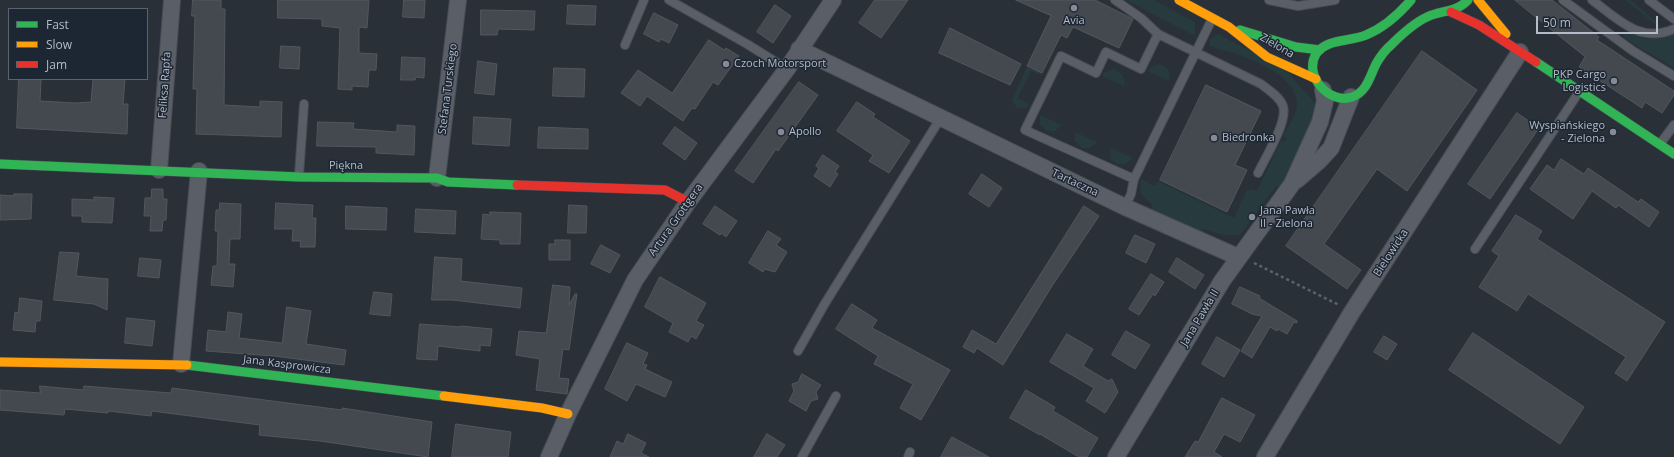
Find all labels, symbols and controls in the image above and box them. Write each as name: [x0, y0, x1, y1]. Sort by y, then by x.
marker: Avia: [1069, 3, 1079, 13]
legend: [8, 8, 148, 80]
scale bar: [1538, 8, 1660, 34]
place label: Avia: [1063, 14, 1085, 28]
text: 50 m: [1543, 14, 1571, 31]
text: Fast: [46, 16, 69, 33]
street label: Zielona: [1257, 31, 1297, 61]
text: Slow: [46, 36, 72, 53]
street label: Stefana Turskiego: [436, 43, 460, 135]
street label: Feliksa Rapfa: [156, 51, 174, 119]
text: Jam: [46, 56, 67, 73]
place label: Czoch Motorsport: [734, 57, 826, 71]
marker: Czoch Motorsport: [721, 59, 731, 69]
place label: PKP Cargo Logistics: [1553, 68, 1606, 94]
marker: PKP Cargo Logistics: [1609, 76, 1619, 86]
place label: Wyspiańskiego - Zielona: [1529, 119, 1605, 145]
place label: Apollo: [789, 125, 821, 139]
marker: Apollo: [776, 127, 786, 137]
marker: Wyspiańskiego - Zielona: [1608, 127, 1618, 137]
place label: Biedronka: [1222, 131, 1275, 145]
marker: Biedronka: [1209, 133, 1219, 143]
street label: Piękna: [329, 159, 363, 173]
street label: Tartaczna: [1050, 166, 1100, 200]
street label: Artura Grottgera: [646, 181, 706, 259]
place label: Jana Pawła II - Zielona: [1260, 204, 1315, 230]
marker: Jana Pawła II - Zielona: [1247, 212, 1257, 222]
street label: Bielowicka: [1371, 227, 1411, 279]
street label: Jana Pawła II: [1178, 287, 1222, 349]
street label: Jana Kasprowicza: [242, 353, 332, 377]

